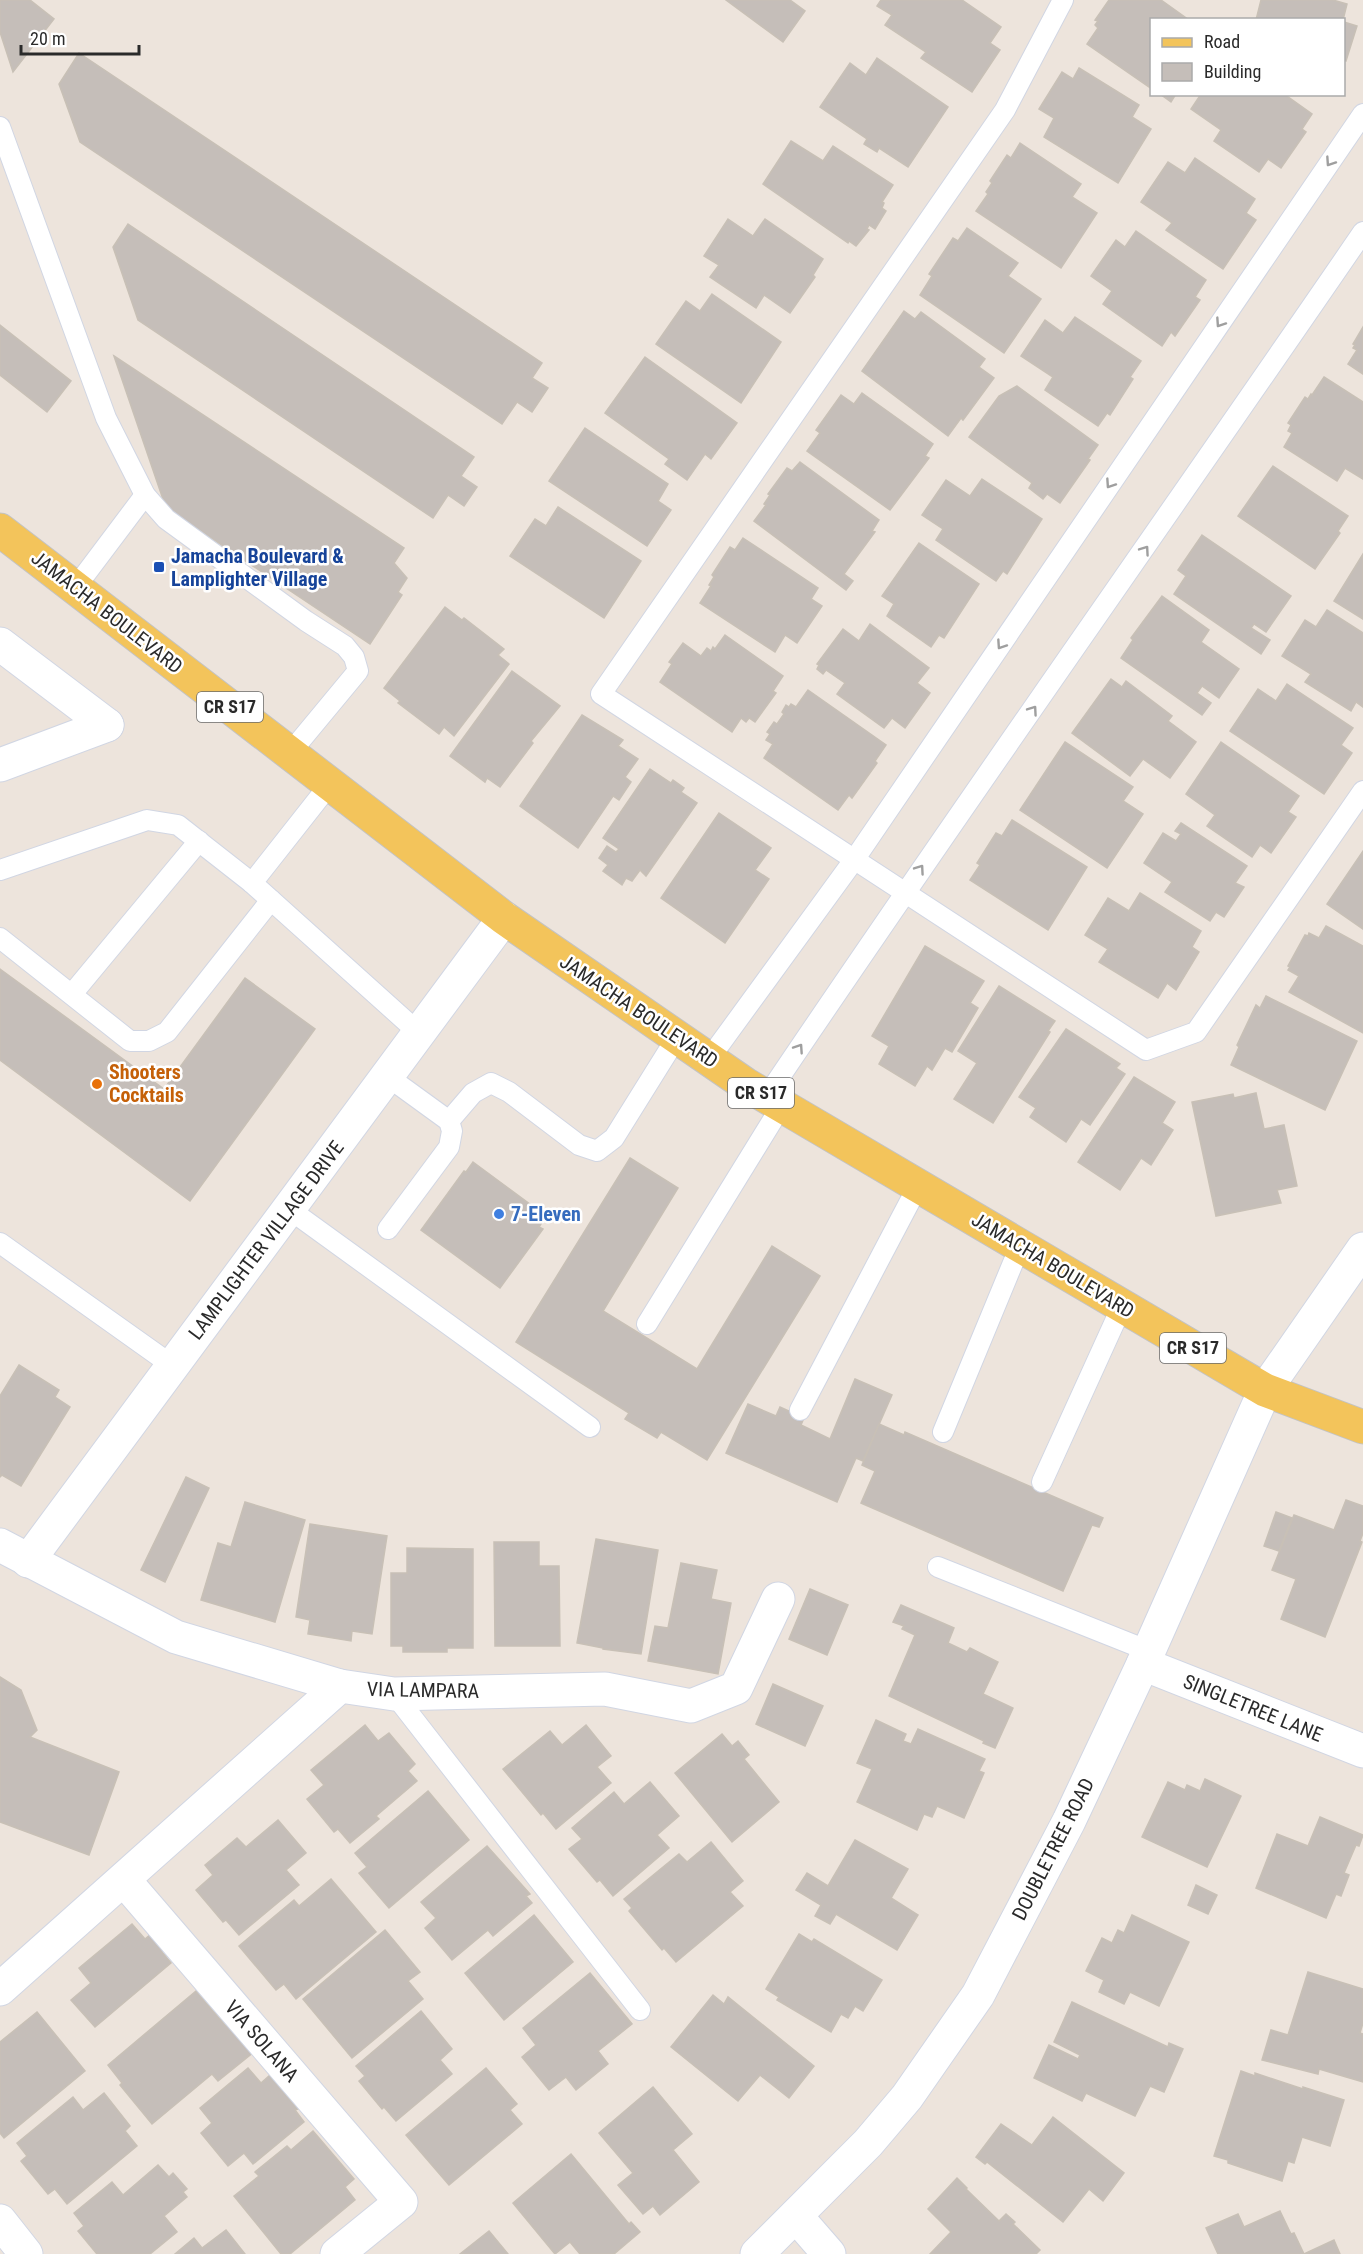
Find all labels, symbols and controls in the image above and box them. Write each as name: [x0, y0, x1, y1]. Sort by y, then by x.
scale bar: [21, 18, 140, 56]
legend: [1150, 18, 1345, 96]
text: 20 m: [30, 28, 65, 49]
text: Road: [1204, 31, 1240, 52]
text: Building: [1204, 61, 1261, 82]
one-way arrow: [1326, 155, 1337, 166]
one-way arrow: [1216, 316, 1227, 327]
one-way arrow: [1106, 478, 1117, 489]
place label: Jamacha Boulevard & Lamplighter Village: [171, 544, 344, 591]
street label: JAMACHA BOULEVARD: [27, 545, 187, 679]
one-way arrow: [1138, 546, 1149, 557]
marker: Jamacha Boulevard & Lamplighter Village: [152, 560, 166, 574]
one-way arrow: [997, 639, 1008, 650]
road number: CR S17: [197, 692, 263, 722]
one-way arrow: [1025, 705, 1036, 716]
one-way arrow: [913, 865, 924, 876]
street label: JAMACHA BOULEVARD: [555, 949, 723, 1073]
one-way arrow: [792, 1044, 803, 1055]
place label: Shooters Cocktails: [109, 1060, 184, 1107]
marker: Shooters Cocktails: [90, 1077, 104, 1091]
road number: CR S17: [728, 1078, 794, 1108]
street label: LAMPLIGHTER VILLAGE DRIVE: [183, 1136, 349, 1344]
place label: 7-Eleven: [511, 1202, 581, 1226]
marker: 7-Eleven: [492, 1207, 506, 1221]
street label: JAMACHA BOULEVARD: [967, 1207, 1139, 1323]
road number: CR S17: [1160, 1333, 1226, 1363]
street label: SINGLETREE LANE: [1180, 1669, 1326, 1747]
street label: VIA LAMPARA: [367, 1677, 480, 1703]
street label: DOUBLETREE ROAD: [1007, 1774, 1099, 1924]
street label: VIA SOLANA: [220, 1995, 304, 2087]

